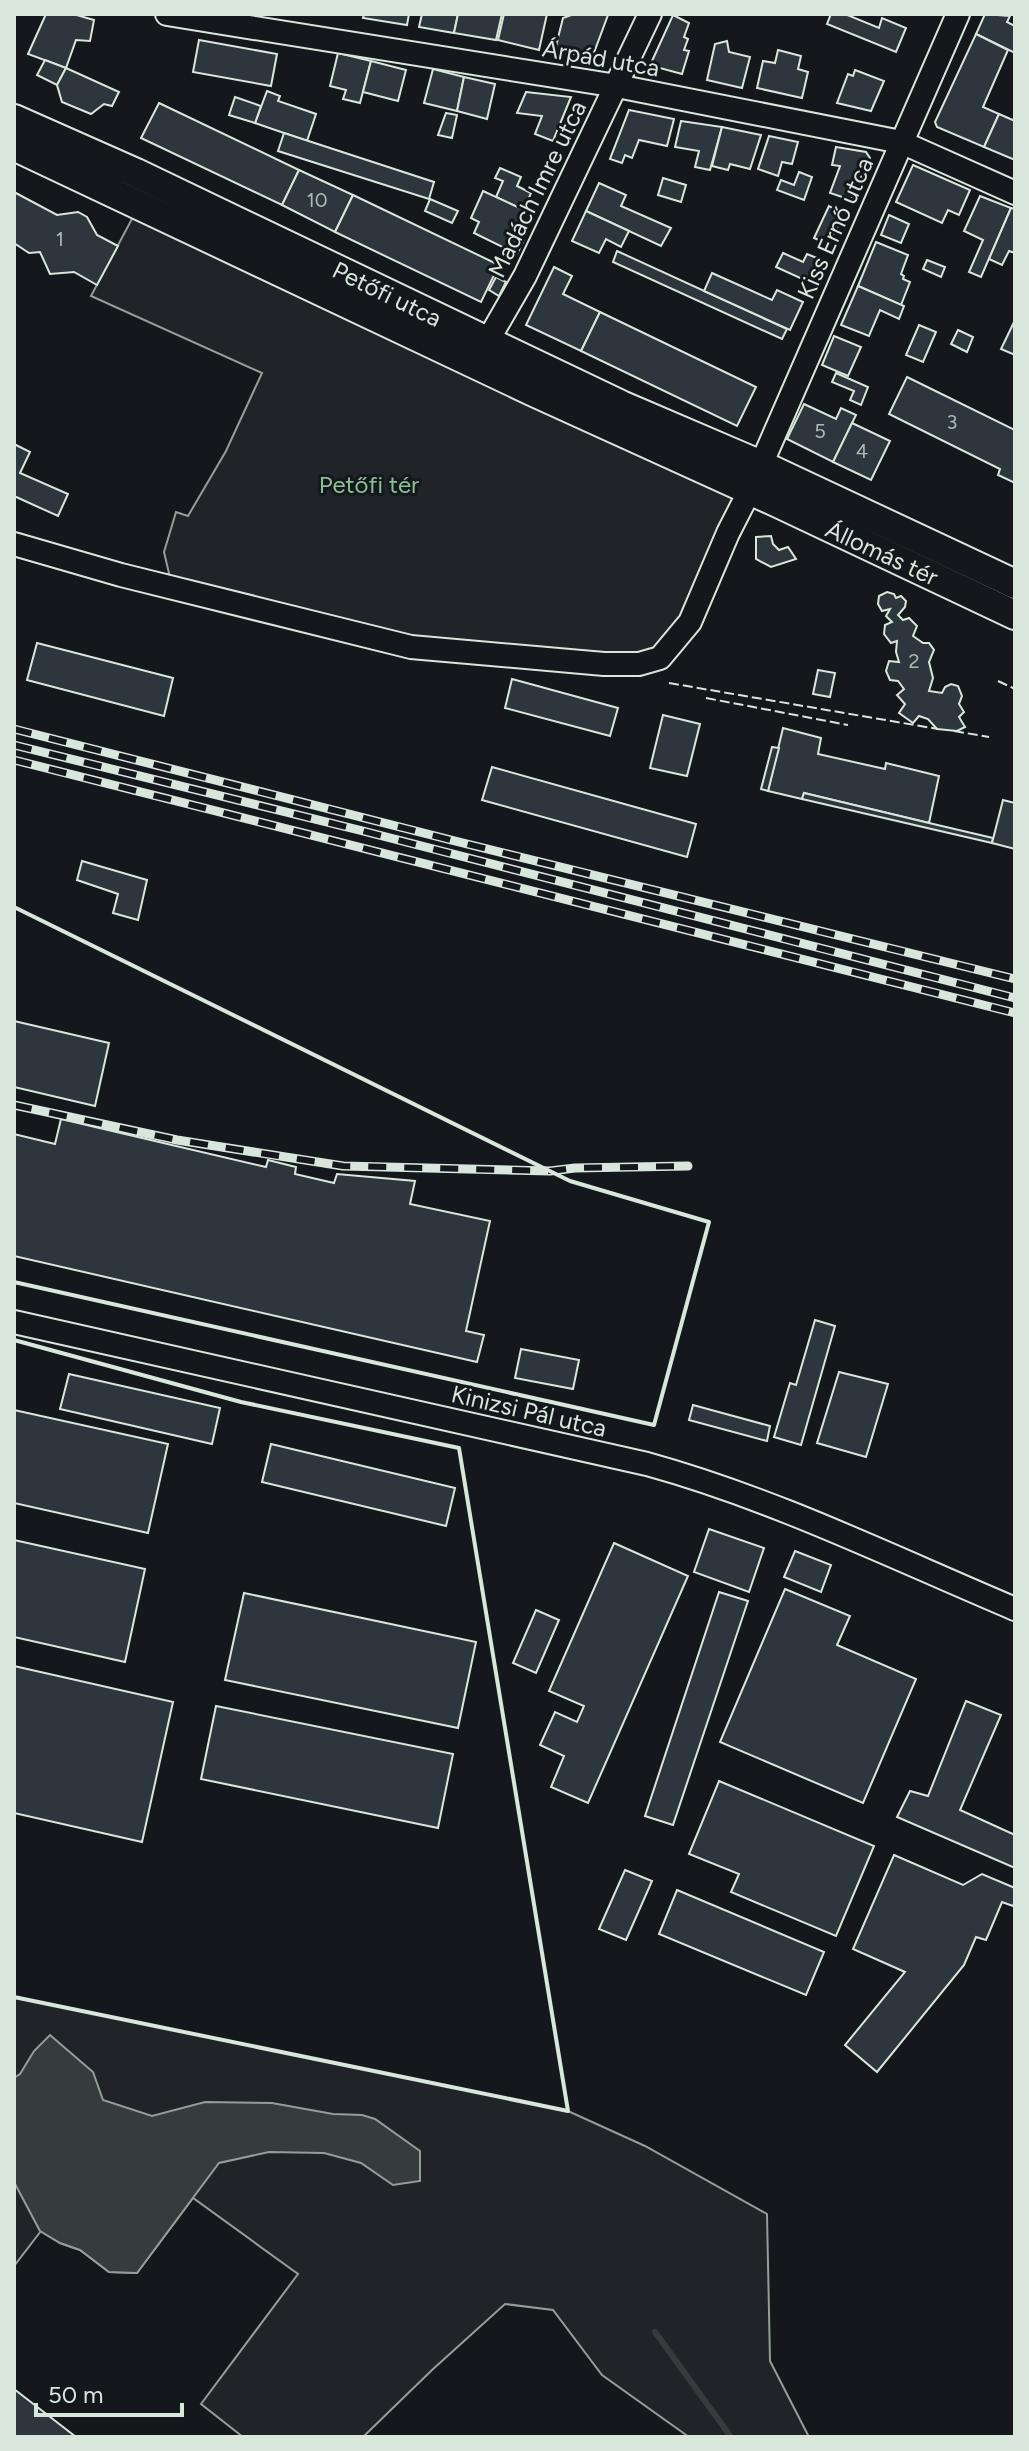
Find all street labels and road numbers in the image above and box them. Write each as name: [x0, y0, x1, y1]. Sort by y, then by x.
street label: Árpád utca: [540, 33, 662, 83]
street label: Madách Imre utca: [482, 96, 592, 282]
street label: Kiss Ernő utca: [791, 153, 879, 303]
street label: Petőfi utca: [328, 255, 446, 333]
street label: Állomás tér: [821, 514, 943, 592]
street label: Kinizsi Pál utca: [449, 1379, 609, 1443]

